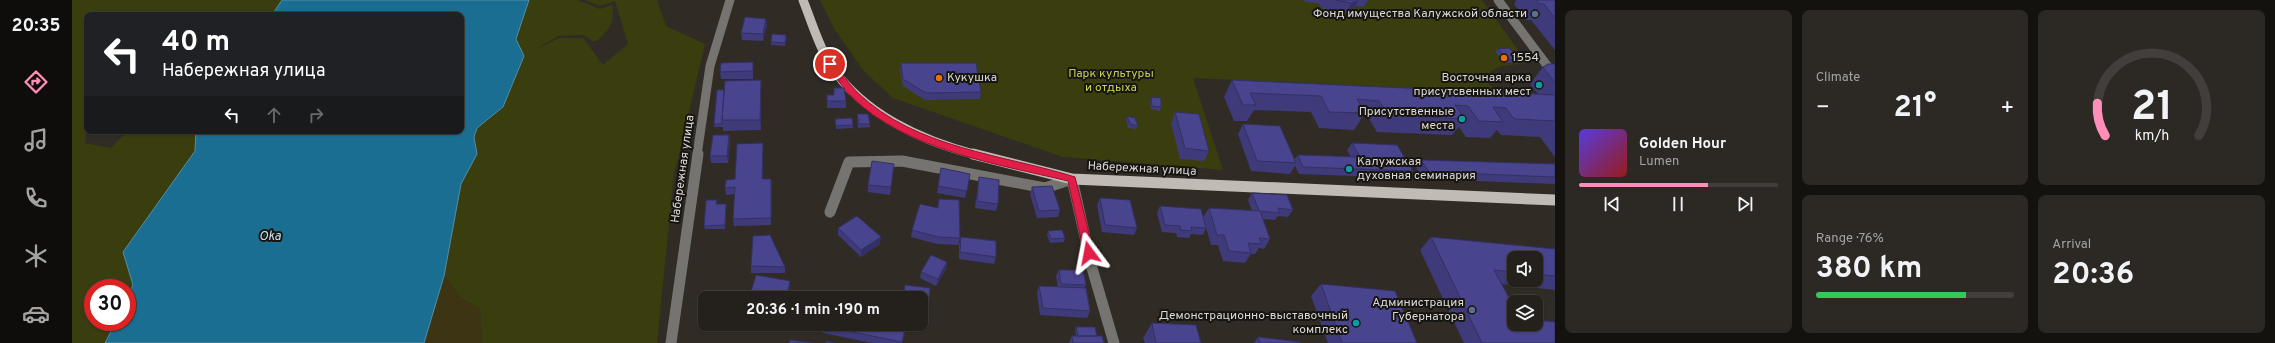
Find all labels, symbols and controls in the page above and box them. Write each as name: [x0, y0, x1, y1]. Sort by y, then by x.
place label: Фонд имущества Калужской области: [1313, 6, 1527, 22]
marker: Фонд имущества Калужской области: [1530, 9, 1540, 19]
text: 20:35: [11, 15, 61, 38]
text: 40 m: [162, 25, 230, 61]
icon: left: [96, 28, 148, 80]
pin: [813, 47, 847, 81]
place label: 1554: [1512, 50, 1539, 66]
icon: arrive: [819, 53, 841, 75]
marker: 1554: [1499, 53, 1509, 63]
text: Набережная улица: [162, 60, 325, 83]
park label: Парк культуры и отдыха: [1068, 66, 1154, 96]
icon: directions: [22, 68, 50, 96]
place label: Кукушка: [947, 70, 997, 86]
place label: Восточная арка присутсвенных мест: [1414, 70, 1532, 100]
text: Climate: [1816, 70, 1860, 86]
marker: Кукушка: [934, 73, 944, 83]
marker: Восточная арка присутсвенных мест: [1534, 80, 1544, 90]
text: 21: [2131, 81, 2173, 134]
text: 21°: [1894, 90, 1936, 127]
text: −: [1816, 95, 1830, 122]
text: +: [2000, 95, 2014, 122]
icon: left: [221, 104, 243, 126]
icon: ahead: [263, 104, 285, 126]
icon: right: [305, 104, 327, 126]
place label: Присутственные места: [1359, 104, 1454, 134]
street label: Набережная улица: [667, 114, 699, 224]
marker: Присутственные места: [1457, 114, 1467, 124]
icon: music: [22, 126, 50, 154]
text: km/h: [2134, 126, 2169, 144]
text: Golden Hour: [1639, 135, 1726, 154]
place label: Калужская духовная семинария: [1357, 154, 1476, 184]
text: Lumen: [1639, 154, 1679, 170]
street label: Набережная улица: [1087, 158, 1197, 180]
marker: Калужская духовная семинария: [1344, 164, 1354, 174]
icon: phone: [22, 184, 50, 212]
icon: previous: [1601, 193, 1623, 215]
icon: pause: [1667, 193, 1689, 215]
icon: next: [1734, 193, 1756, 215]
water label: Oka: [259, 229, 281, 245]
text: Range · 76%: [1816, 231, 1884, 247]
position arrow: [1068, 232, 1110, 274]
text: Arrival: [2052, 237, 2091, 253]
icon: climate: [22, 242, 50, 270]
map controls: [1507, 251, 1543, 331]
button: sound: [1507, 251, 1543, 287]
text: 380 km: [1816, 251, 1922, 288]
text: 20:36: [2052, 257, 2134, 294]
speed limit sign: 30: [84, 279, 136, 331]
place label: Администрация Губернатора: [1372, 295, 1464, 325]
button: layers: [1507, 295, 1543, 331]
icon: car: [22, 300, 50, 328]
text: 20:36 · 1 min · 190 m: [746, 301, 880, 320]
marker: Администрация Губернатора: [1467, 305, 1477, 315]
place label: Демонстрационно-выставочный комплекс: [1159, 308, 1348, 338]
marker: Демонстрационно-выставочный комплекс: [1351, 318, 1361, 328]

